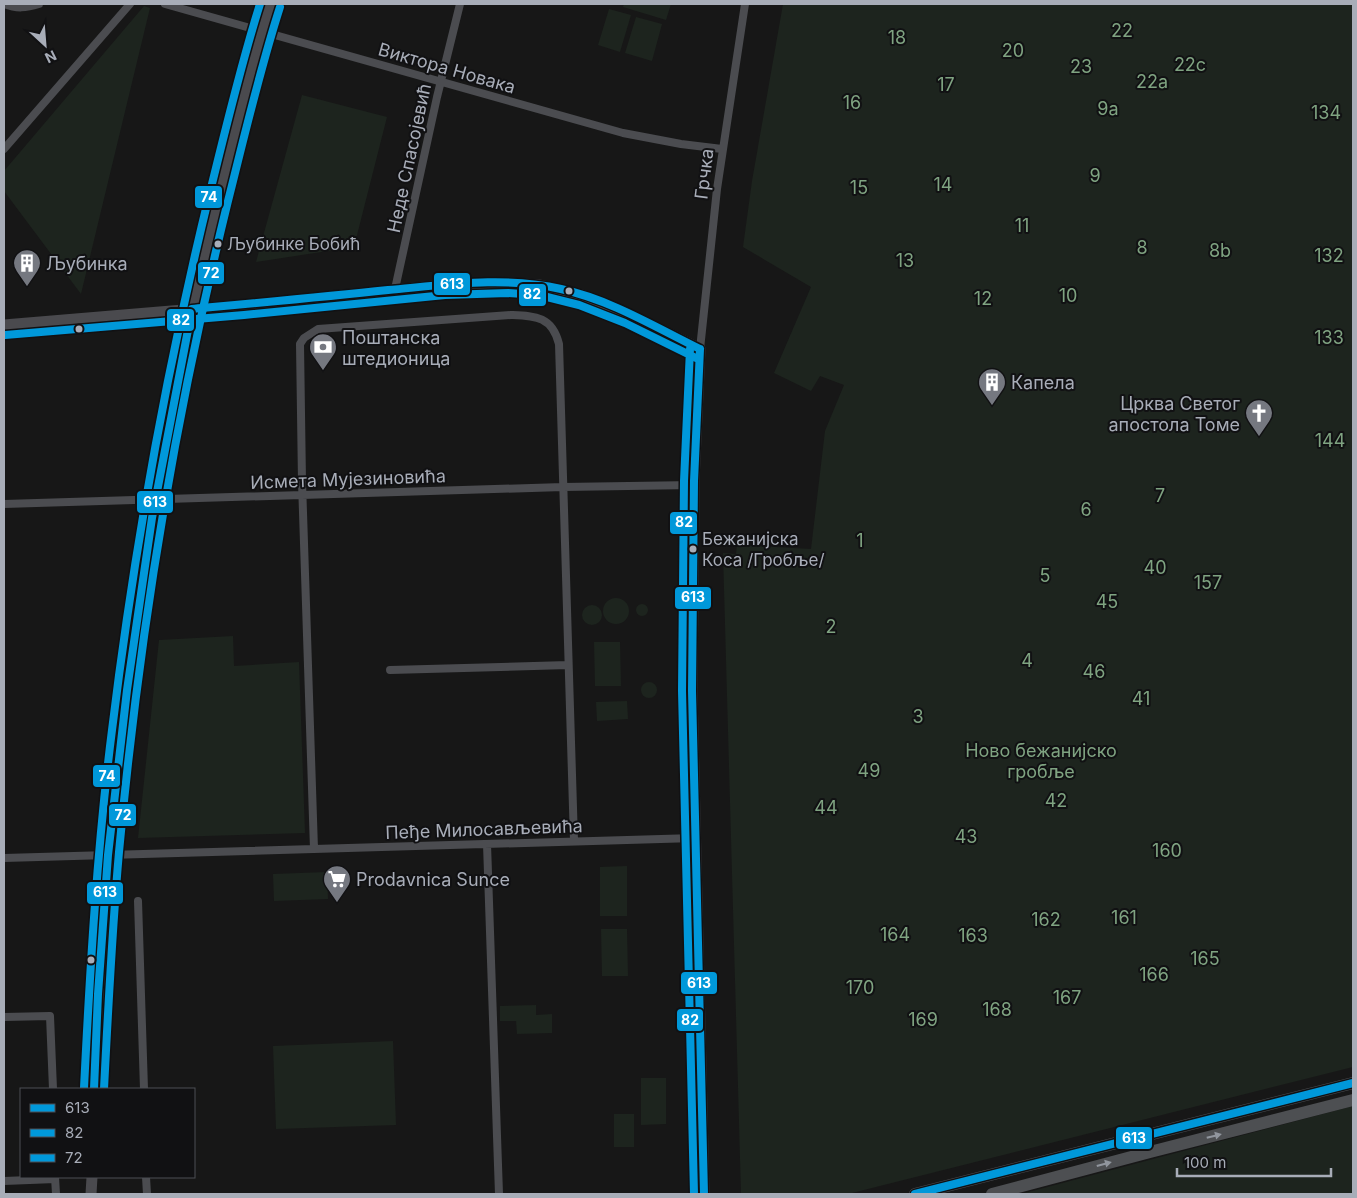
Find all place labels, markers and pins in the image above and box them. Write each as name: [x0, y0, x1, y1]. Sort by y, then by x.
place label: Љубинке Бобић: [227, 234, 360, 254]
marker: Љубинке Бобић: [213, 239, 223, 249]
building icon: Љубинка: [12, 248, 42, 287]
place label: Љубинка: [46, 253, 128, 274]
unlabelled marker: [564, 286, 574, 296]
unlabelled marker: [74, 324, 84, 334]
place label: Поштанска штедионица: [342, 327, 450, 369]
bank icon: Поштанска штедионица: [308, 332, 338, 371]
building icon: Капела: [977, 367, 1007, 406]
place label: Капела: [1011, 372, 1075, 393]
place label: Црква Светог апостола Томе: [1108, 393, 1240, 435]
church icon: Црква Светог апостола Томе: [1244, 398, 1274, 437]
place label: Бежанијска Коса /Гробље/: [702, 529, 825, 570]
marker: Бежанијска Коса /Гробље/: [688, 544, 698, 554]
supermarket icon: Prodavnica Sunce: [322, 864, 352, 903]
place label: Prodavnica Sunce: [356, 869, 510, 890]
unlabelled marker: [86, 955, 96, 965]

